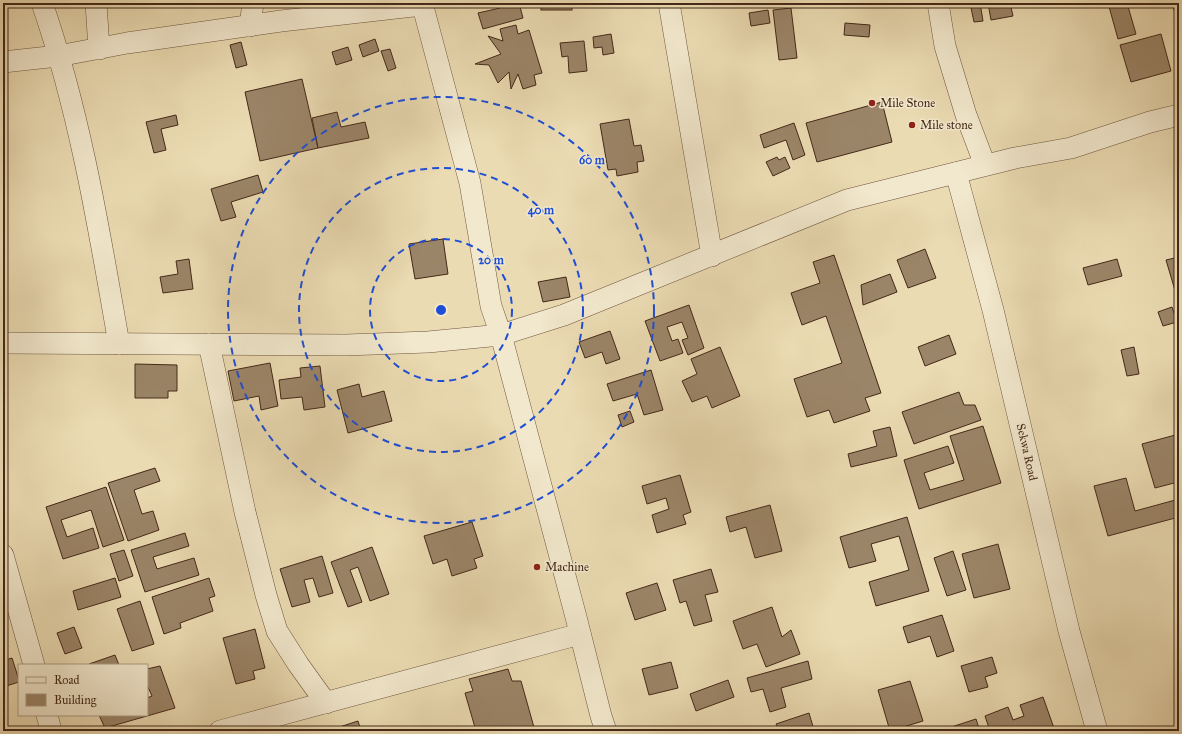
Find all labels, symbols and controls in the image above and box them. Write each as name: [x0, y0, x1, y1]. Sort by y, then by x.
place label: Mile Stone: [880, 96, 935, 110]
marker: Mile Stone: [867, 98, 877, 108]
place label: Mile stone: [920, 118, 973, 132]
marker: Mile stone: [907, 120, 917, 130]
text: 60 m: [579, 153, 606, 167]
text: 40 m: [528, 203, 555, 218]
text: 20 m: [478, 253, 505, 267]
centre of rings: [434, 303, 448, 317]
street label: Sekwa Road: [1014, 422, 1040, 482]
place label: Machine: [545, 560, 589, 574]
marker: Machine: [532, 562, 542, 572]
legend: [18, 664, 148, 716]
text: Road: [54, 673, 80, 687]
text: Building: [54, 693, 97, 708]

